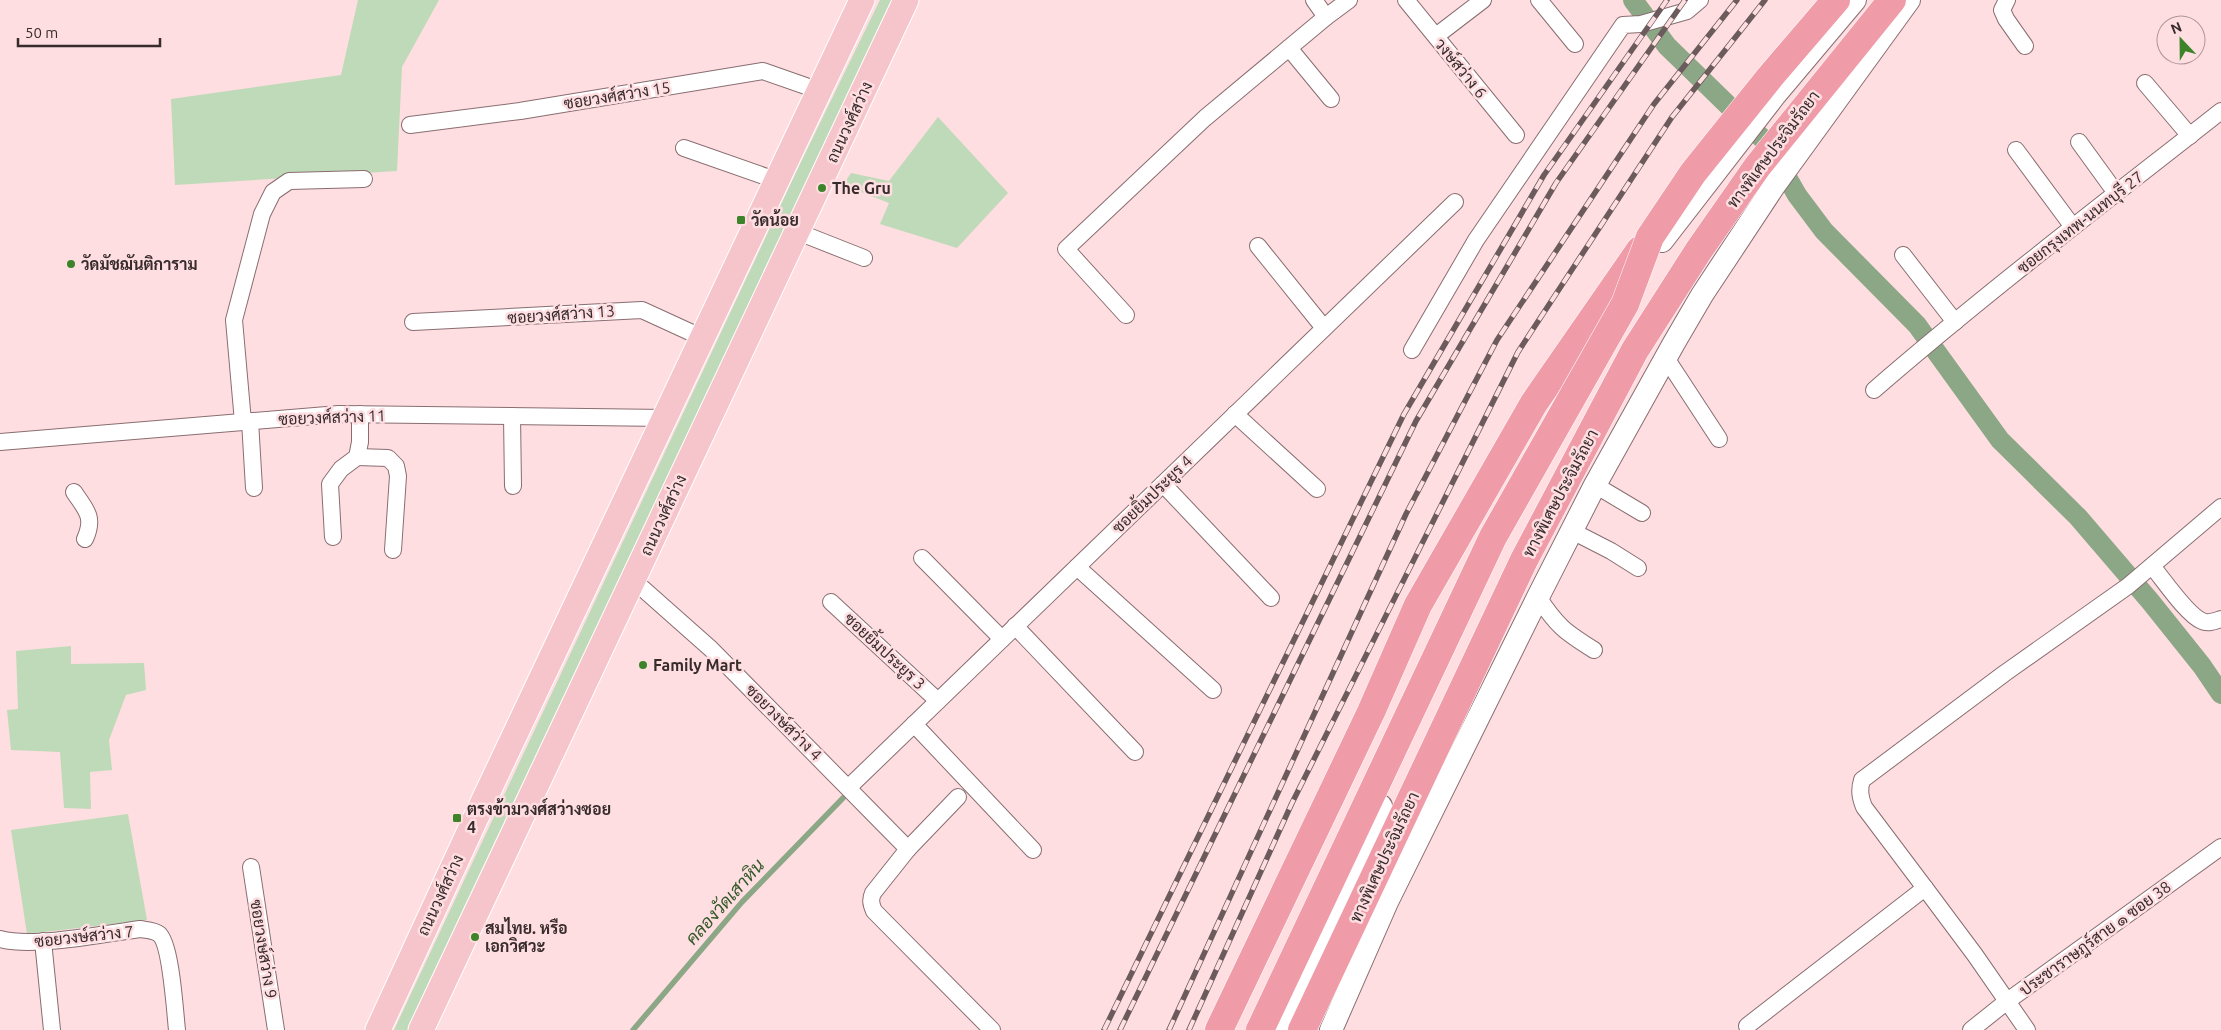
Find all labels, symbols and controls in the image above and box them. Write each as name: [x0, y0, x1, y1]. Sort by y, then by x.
scale bar: [18, 15, 160, 47]
north arrow: [2156, 15, 2206, 65]
text: N: [2168, 19, 2184, 37]
text: 50 m: [25, 24, 58, 41]
street label: วงษ์สว่าง 6: [1432, 33, 1493, 101]
street label: ซอยวงศ์สว่าง 15: [562, 75, 672, 112]
street label: ถนนวงศ์สว่าง: [820, 77, 876, 165]
street label: ทางพิเศษประจิมรัถยา: [1722, 86, 1823, 211]
street label: ซอยกรุงเทพ-นนทบุรี 27: [2012, 166, 2148, 279]
place label: The Gru: [832, 179, 891, 197]
marker: The Gru: [816, 182, 828, 194]
place label: วัดน้อย: [751, 209, 799, 229]
marker: วัดน้อย: [735, 214, 747, 226]
place label: วัดมัชฌันติการาม: [81, 254, 198, 273]
marker: วัดมัชฌันติการาม: [65, 258, 77, 270]
street label: ซอยวงศ์สว่าง 13: [506, 298, 615, 327]
street label: ซอยวงศ์สว่าง 11: [278, 403, 386, 428]
street label: ทางพิเศษประจิมรัถยา: [1518, 426, 1601, 560]
street label: ซอยยิ้มประยูร 4: [1105, 448, 1198, 539]
street label: ถนนวงศ์สว่าง: [634, 470, 690, 558]
street label: ซอยยิ้มประยูร 3: [839, 606, 932, 695]
place label: Family Mart: [653, 656, 742, 674]
marker: Family Mart: [637, 659, 649, 671]
street label: ซอยวงษ์สว่าง 4: [742, 678, 828, 764]
street label: ทางพิเศษประจิมรัถยา: [1345, 788, 1422, 925]
place label: ตรงข้ามวงศ์สว่างซอย 4: [467, 798, 611, 836]
marker: ตรงข้ามวงศ์สว่างซอย 4: [451, 812, 463, 824]
street label: ถนนวงศ์สว่าง: [411, 850, 467, 938]
water label: คลองวัดเสาหิน: [681, 854, 768, 948]
street label: ประชาราษฎร์สาย ๑ ซอย 38: [2014, 875, 2175, 1001]
street label: ซอยวงษ์สว่าง 9: [247, 898, 284, 1000]
place label: สมไทย. หรือ เอกวิศวะ: [485, 917, 568, 955]
street label: ซอยวงษ์สว่าง 7: [33, 919, 135, 950]
marker: สมไทย. หรือ เอกวิศวะ: [469, 931, 481, 943]

